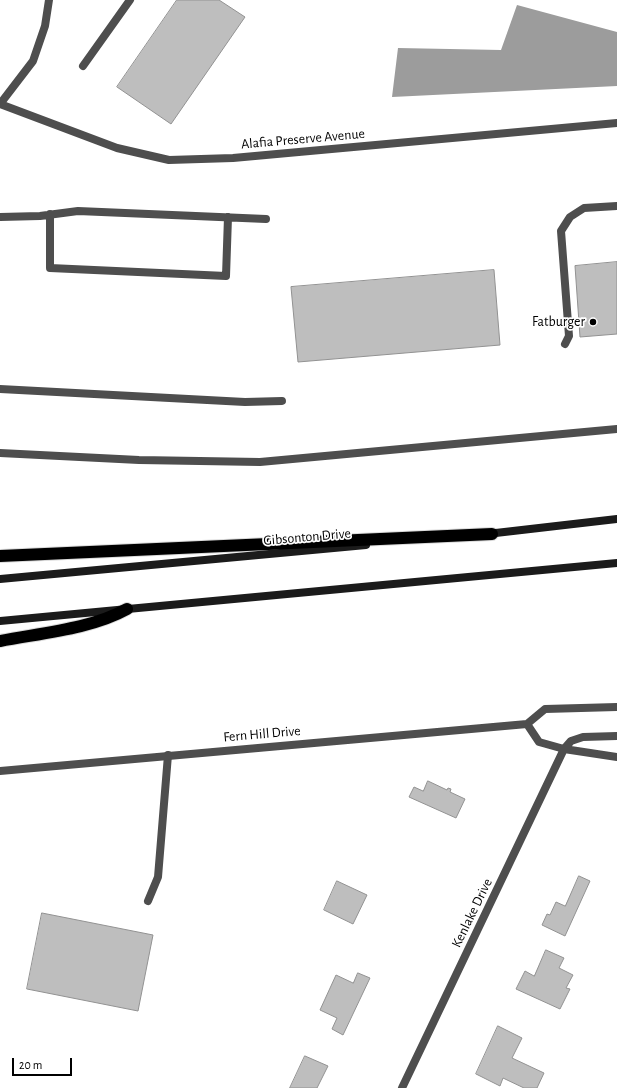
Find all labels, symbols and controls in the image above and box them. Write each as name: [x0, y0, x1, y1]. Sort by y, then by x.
street label: Alafia Preserve Avenue: [240, 125, 366, 153]
place label: Fatburger: [532, 314, 585, 330]
marker: Fatburger: [588, 317, 598, 327]
street label: Gibsonton Drive: [263, 525, 351, 549]
street label: Fern Hill Drive: [223, 722, 301, 746]
street label: Kenlake Drive: [448, 876, 496, 950]
scale bar: [14, 1050, 74, 1076]
text: 20 m: [19, 1059, 42, 1071]

